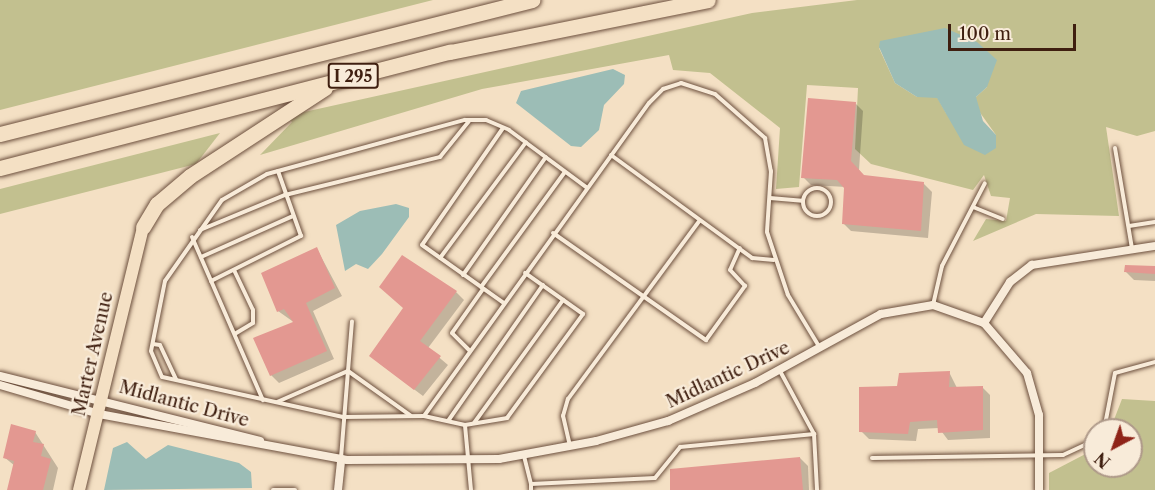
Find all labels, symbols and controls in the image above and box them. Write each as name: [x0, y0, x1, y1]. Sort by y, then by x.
scale bar: [951, 12, 1078, 50]
text: 100 m: [959, 23, 1011, 45]
road number: I 295: [328, 63, 378, 89]
street label: Marter Avenue: [68, 289, 118, 419]
street label: Midlantic Drive: [663, 337, 793, 413]
street label: Midlantic Drive: [117, 376, 251, 432]
north arrow: [1083, 418, 1143, 478]
text: N: [1091, 448, 1114, 472]

